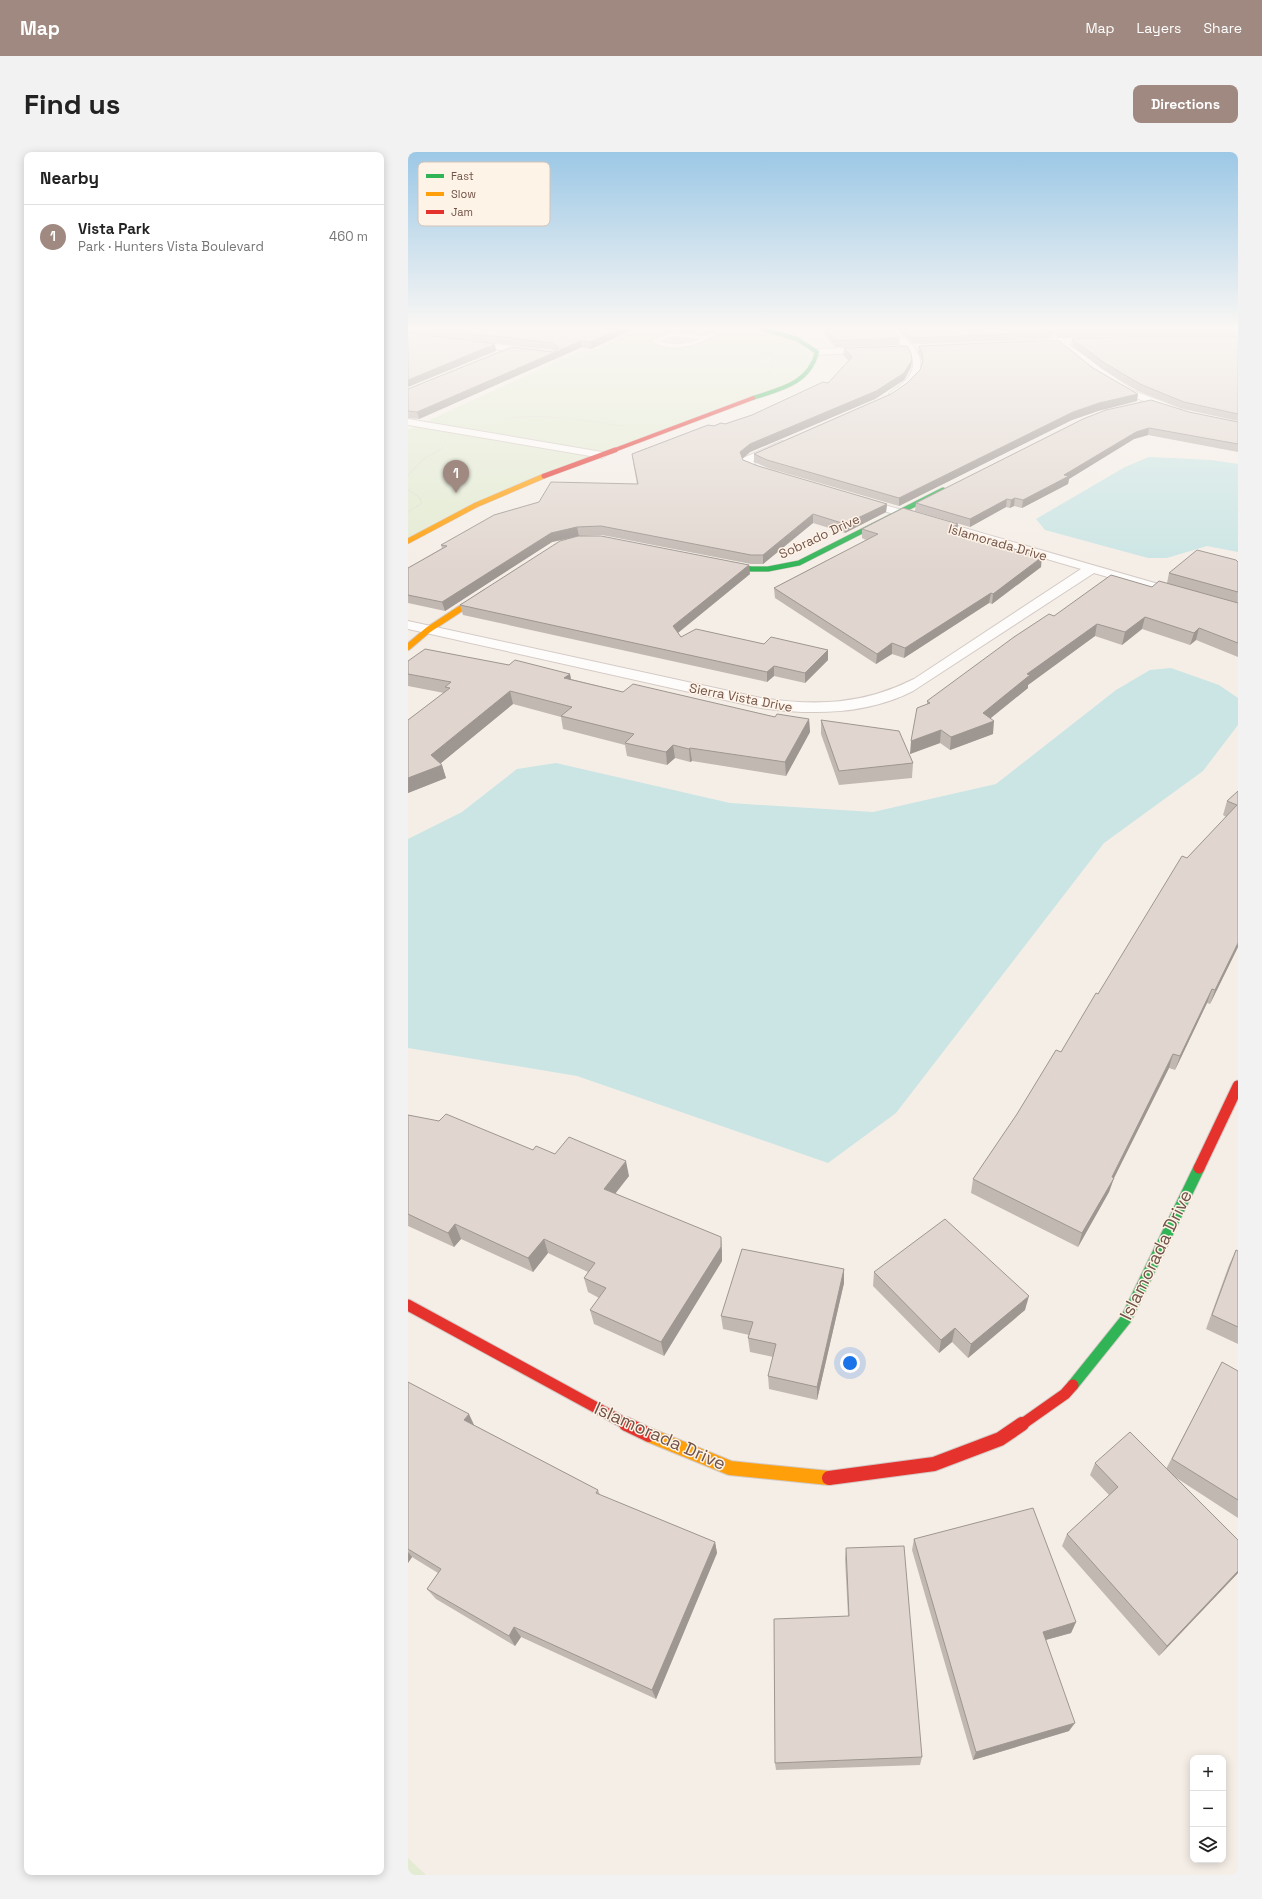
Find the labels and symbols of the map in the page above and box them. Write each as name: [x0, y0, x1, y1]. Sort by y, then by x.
legend: [418, 162, 550, 226]
text: Fast: [451, 169, 474, 183]
text: Slow: [451, 187, 476, 201]
text: Jam: [451, 205, 473, 219]
pin: 1: [443, 460, 469, 493]
street label: Sobrado Drive: [776, 510, 862, 563]
street label: Islamorada Drive: [946, 520, 1049, 565]
street label: Sierra Vista Drive: [688, 679, 794, 716]
street label: Islamorada Drive: [1114, 1186, 1197, 1323]
your location: [840, 1353, 860, 1373]
street label: Islamorada Drive: [591, 1396, 730, 1475]

